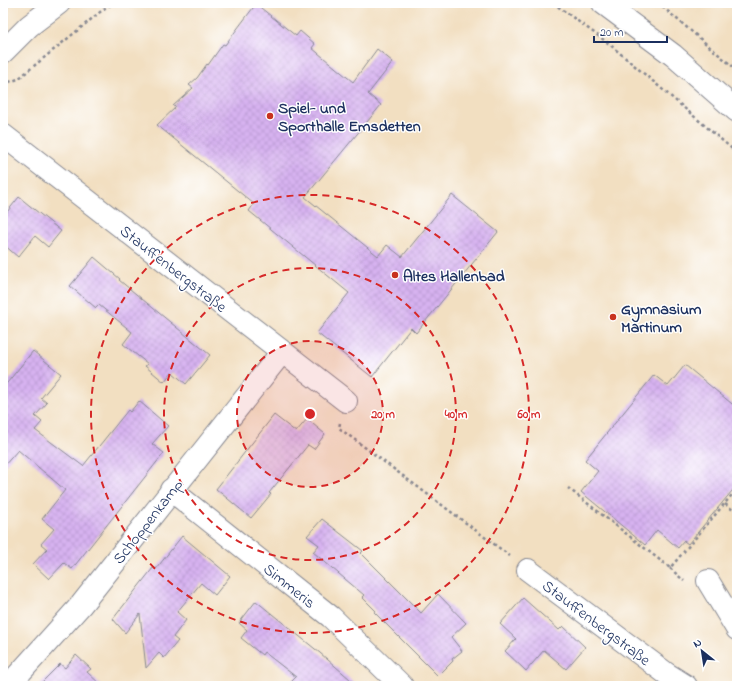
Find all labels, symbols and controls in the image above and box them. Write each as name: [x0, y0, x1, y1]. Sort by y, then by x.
scale bar: [594, 18, 667, 44]
text: 20 m: [600, 24, 623, 42]
place label: Spiel- und Sporthalle Emsdetten: [278, 97, 421, 139]
marker: Spiel- und Sporthalle Emsdetten: [265, 111, 275, 121]
street label: Stauffenbergstraße: [114, 220, 232, 320]
place label: Altes Hallenbad: [403, 265, 505, 289]
marker: Altes Hallenbad: [390, 270, 400, 280]
place label: Gymnasium Martinum: [621, 298, 702, 340]
marker: Gymnasium Martinum: [608, 312, 618, 322]
text: 20 m: [370, 406, 395, 424]
text: 40 m: [444, 406, 468, 424]
text: 60 m: [517, 406, 541, 424]
centre of rings: [303, 407, 317, 421]
street label: Schoppenkamp: [108, 474, 190, 570]
street label: Simmeris: [257, 558, 320, 615]
street label: Stauffenbergstraße: [537, 575, 656, 673]
north arrow: [682, 631, 722, 671]
text: N: [690, 634, 705, 652]

